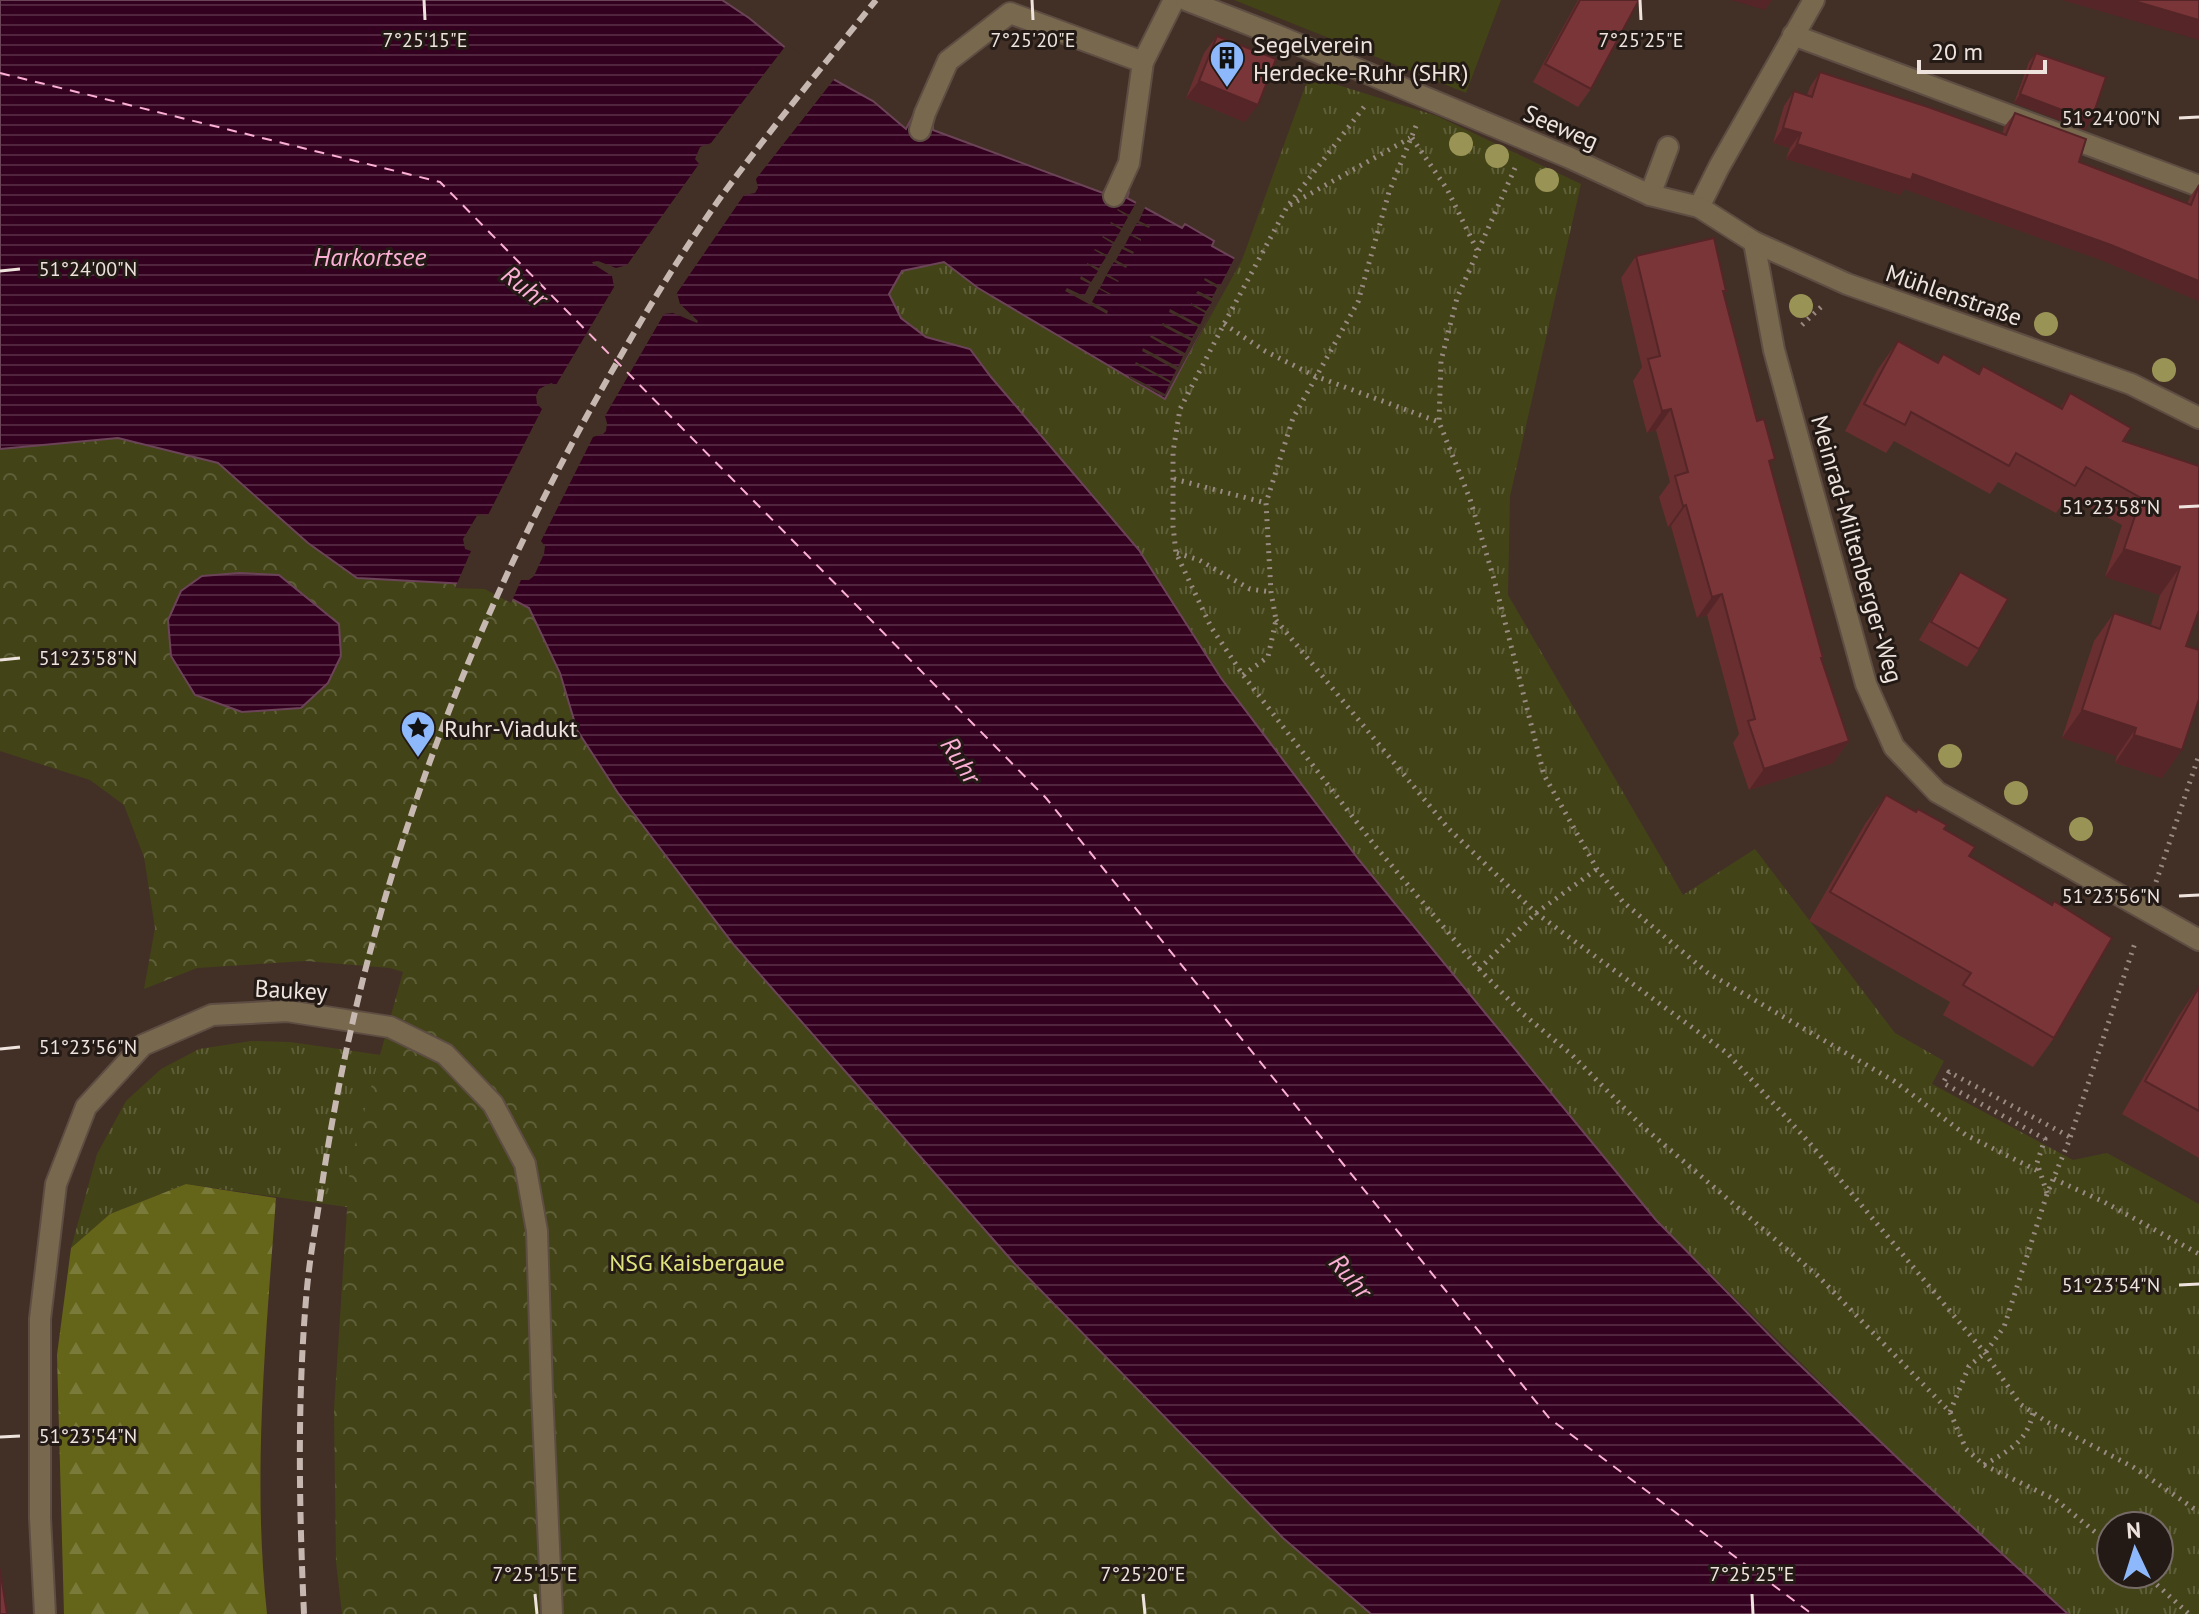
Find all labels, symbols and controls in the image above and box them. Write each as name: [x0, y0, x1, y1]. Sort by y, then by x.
scale bar: [1919, 24, 2045, 74]
text: 7°25'15"E: [383, 27, 467, 53]
text: 7°25'20"E: [991, 27, 1075, 53]
text: 7°25'25"E: [1599, 27, 1683, 53]
place label: Segelverein Herdecke-Ruhr (SHR): [1253, 29, 1468, 88]
text: 20 m: [1931, 36, 1983, 67]
building icon: Segelverein Herdecke-Ruhr (SHR): [1208, 39, 1246, 89]
street label: Seeweg: [1519, 97, 1603, 157]
text: 51°24'00"N: [2062, 105, 2160, 131]
water label: Harkortsee: [314, 240, 426, 273]
text: 51°24'00"N: [39, 256, 137, 282]
street label: Mühlenstraße: [1882, 257, 2026, 333]
water label: Ruhr: [495, 258, 556, 315]
street label: Meinrad-Miltenberger-Weg: [1804, 412, 1910, 686]
text: 51°23'58"N: [2062, 494, 2160, 520]
text: 51°23'58"N: [39, 645, 137, 671]
place icon: Ruhr-Viadukt: [399, 709, 437, 759]
place label: Ruhr-Viadukt: [444, 713, 578, 744]
water label: Ruhr: [934, 730, 989, 791]
text: 51°23'56"N: [2062, 883, 2160, 909]
street label: Baukey: [254, 973, 328, 1007]
text: 51°23'56"N: [39, 1034, 137, 1060]
water label: Ruhr: [1322, 1246, 1381, 1307]
park label: NSG Kaisbergaue: [609, 1247, 785, 1278]
text: 51°23'54"N: [2062, 1272, 2160, 1298]
text: 51°23'54"N: [39, 1423, 137, 1449]
north arrow: [2095, 1510, 2175, 1590]
text: N: [2125, 1516, 2142, 1545]
text: 7°25'15"E: [493, 1561, 577, 1587]
text: 7°25'20"E: [1101, 1561, 1185, 1587]
text: 7°25'25"E: [1710, 1561, 1794, 1587]

